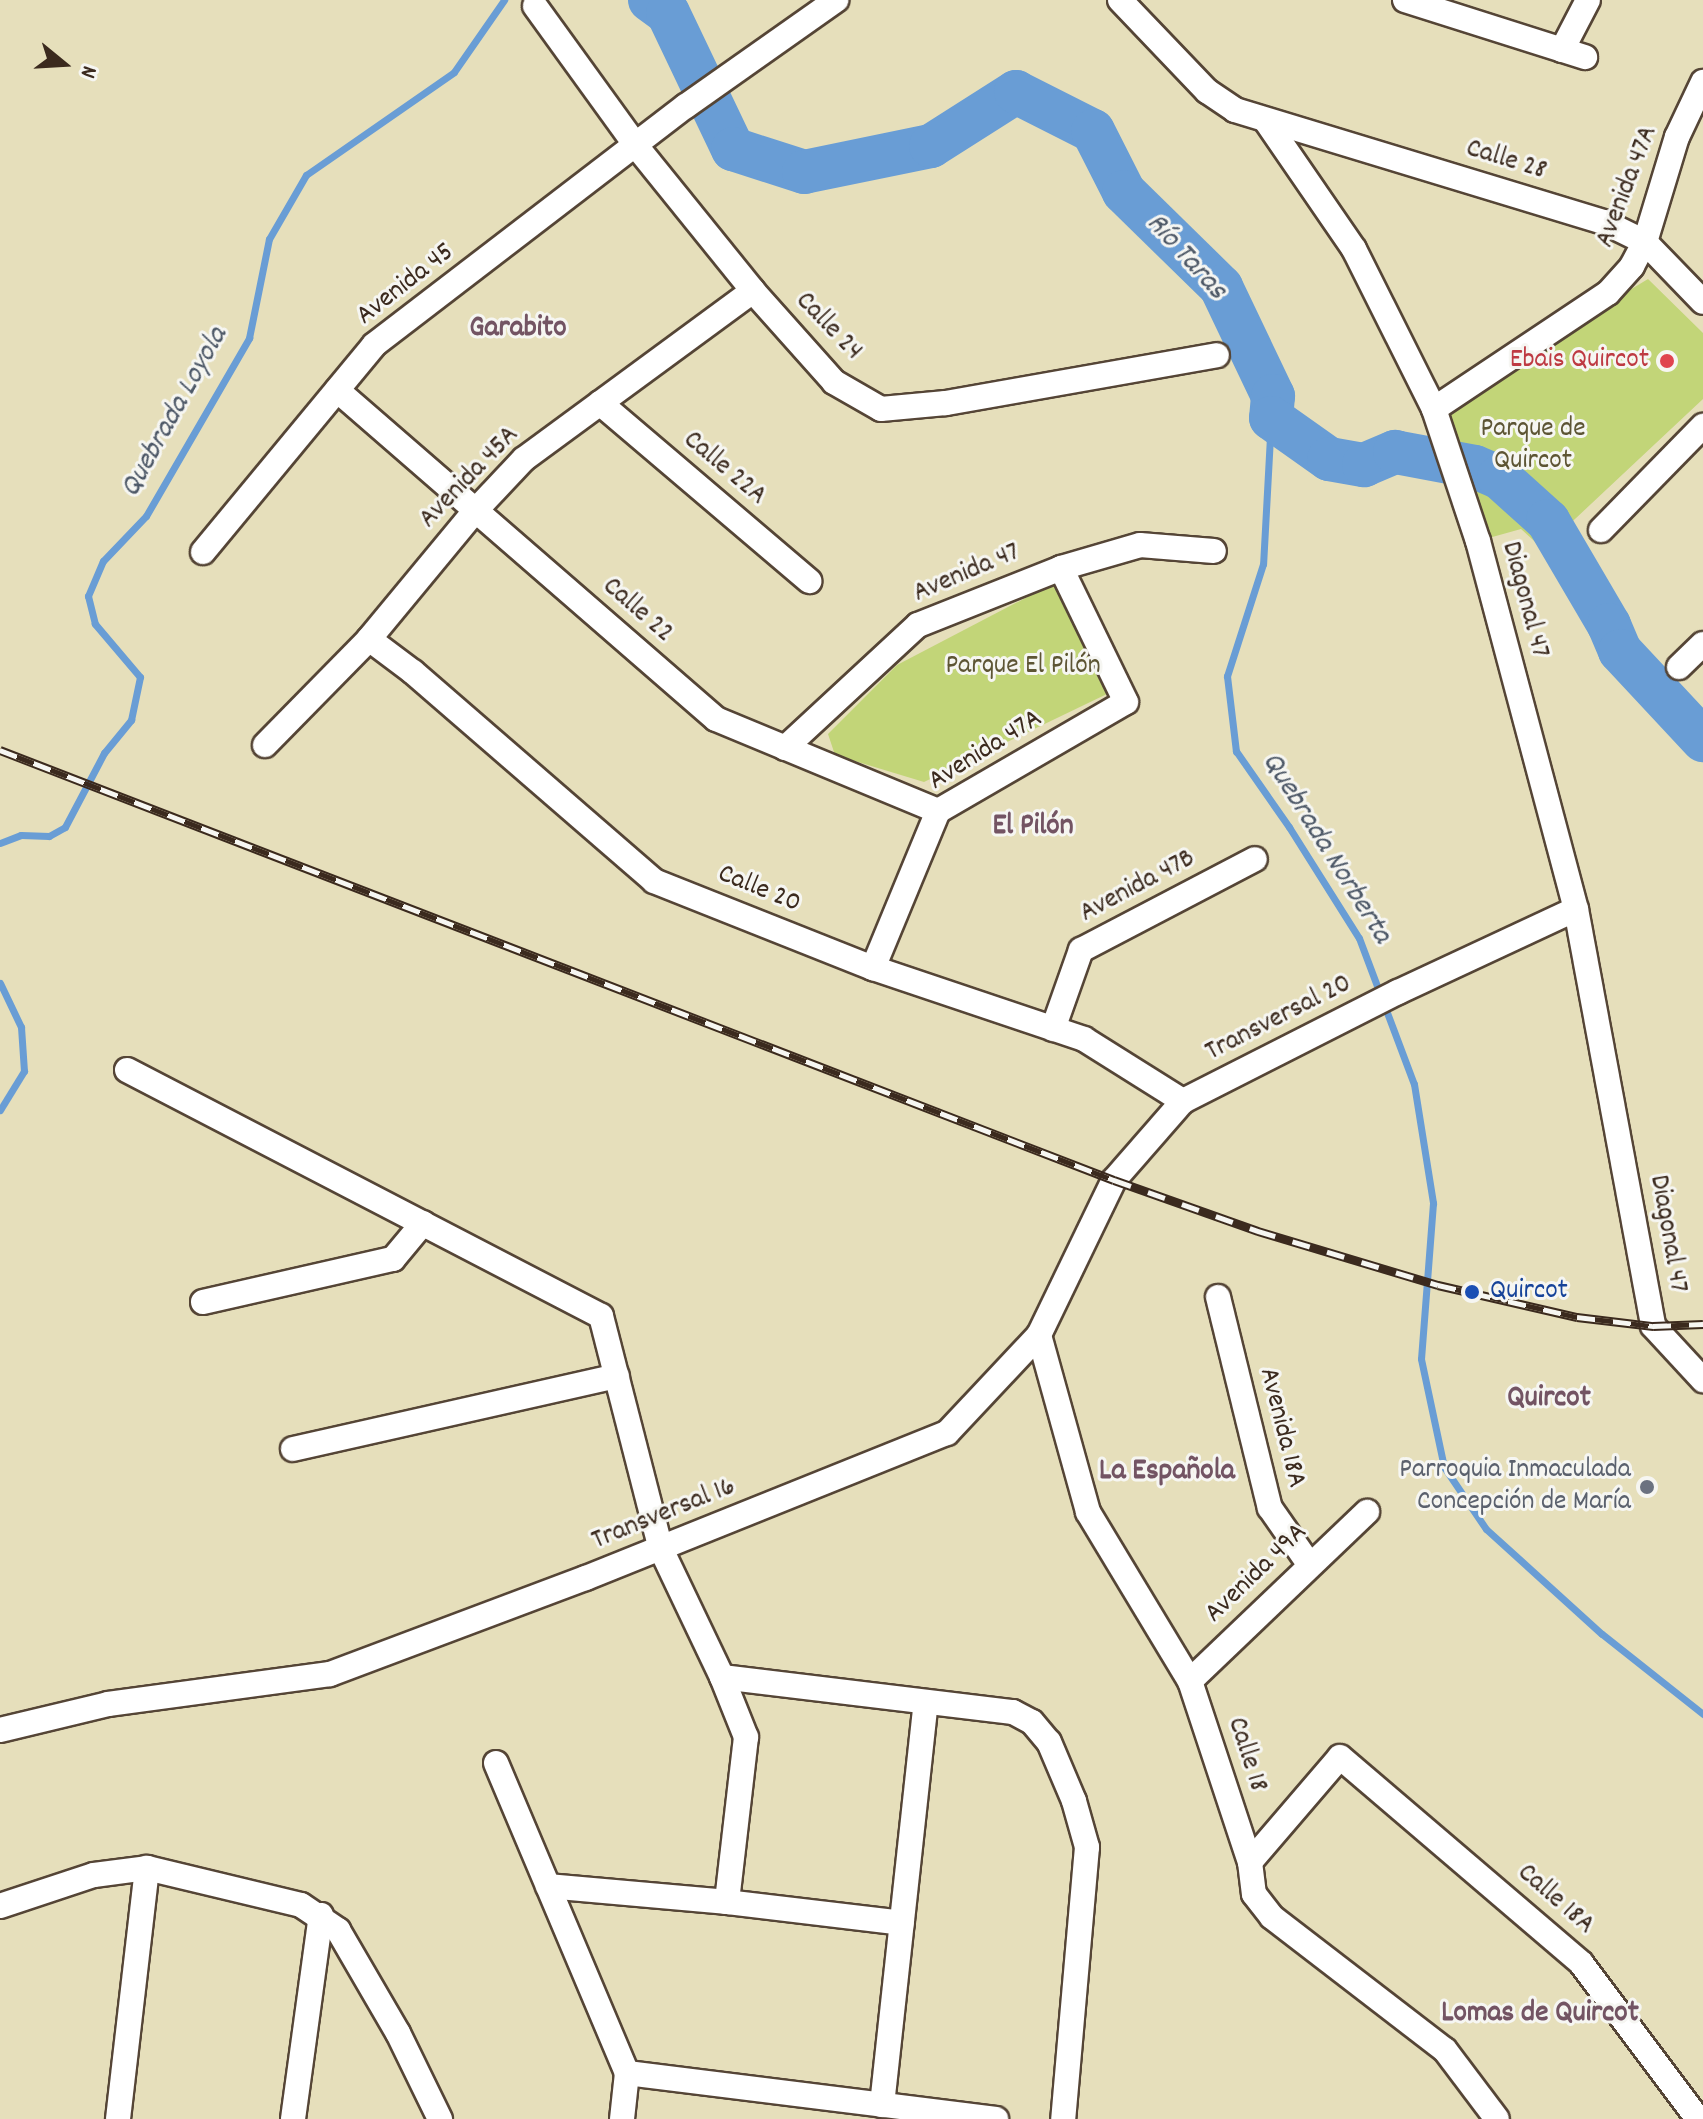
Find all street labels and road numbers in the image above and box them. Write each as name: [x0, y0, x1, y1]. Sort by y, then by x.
street label: Avenida 47A: [1589, 121, 1667, 253]
street label: Calle 28: [1462, 133, 1550, 189]
street label: Avenida 45: [351, 236, 461, 334]
street label: Calle 24: [787, 286, 869, 368]
street label: Avenida 45A: [413, 420, 527, 536]
street label: Calle 22A: [675, 424, 773, 514]
street label: Avenida 47: [909, 537, 1025, 611]
street label: Diagonal 47: [1492, 538, 1556, 662]
street label: Calle 22: [594, 571, 680, 651]
street label: Avenida 47A: [923, 703, 1049, 799]
street label: Avenida 47B: [1075, 843, 1201, 931]
street label: Calle 20: [713, 858, 805, 922]
street label: Transversal 20: [1200, 968, 1358, 1070]
street label: Diagonal 47: [1640, 1173, 1694, 1295]
street label: Avenida 18A: [1250, 1364, 1312, 1492]
street label: Transversal 16: [587, 1471, 741, 1559]
street label: Avenida 49A: [1199, 1517, 1315, 1631]
street label: Calle 18: [1218, 1713, 1274, 1797]
street label: Calle 18A: [1509, 1857, 1601, 1943]

